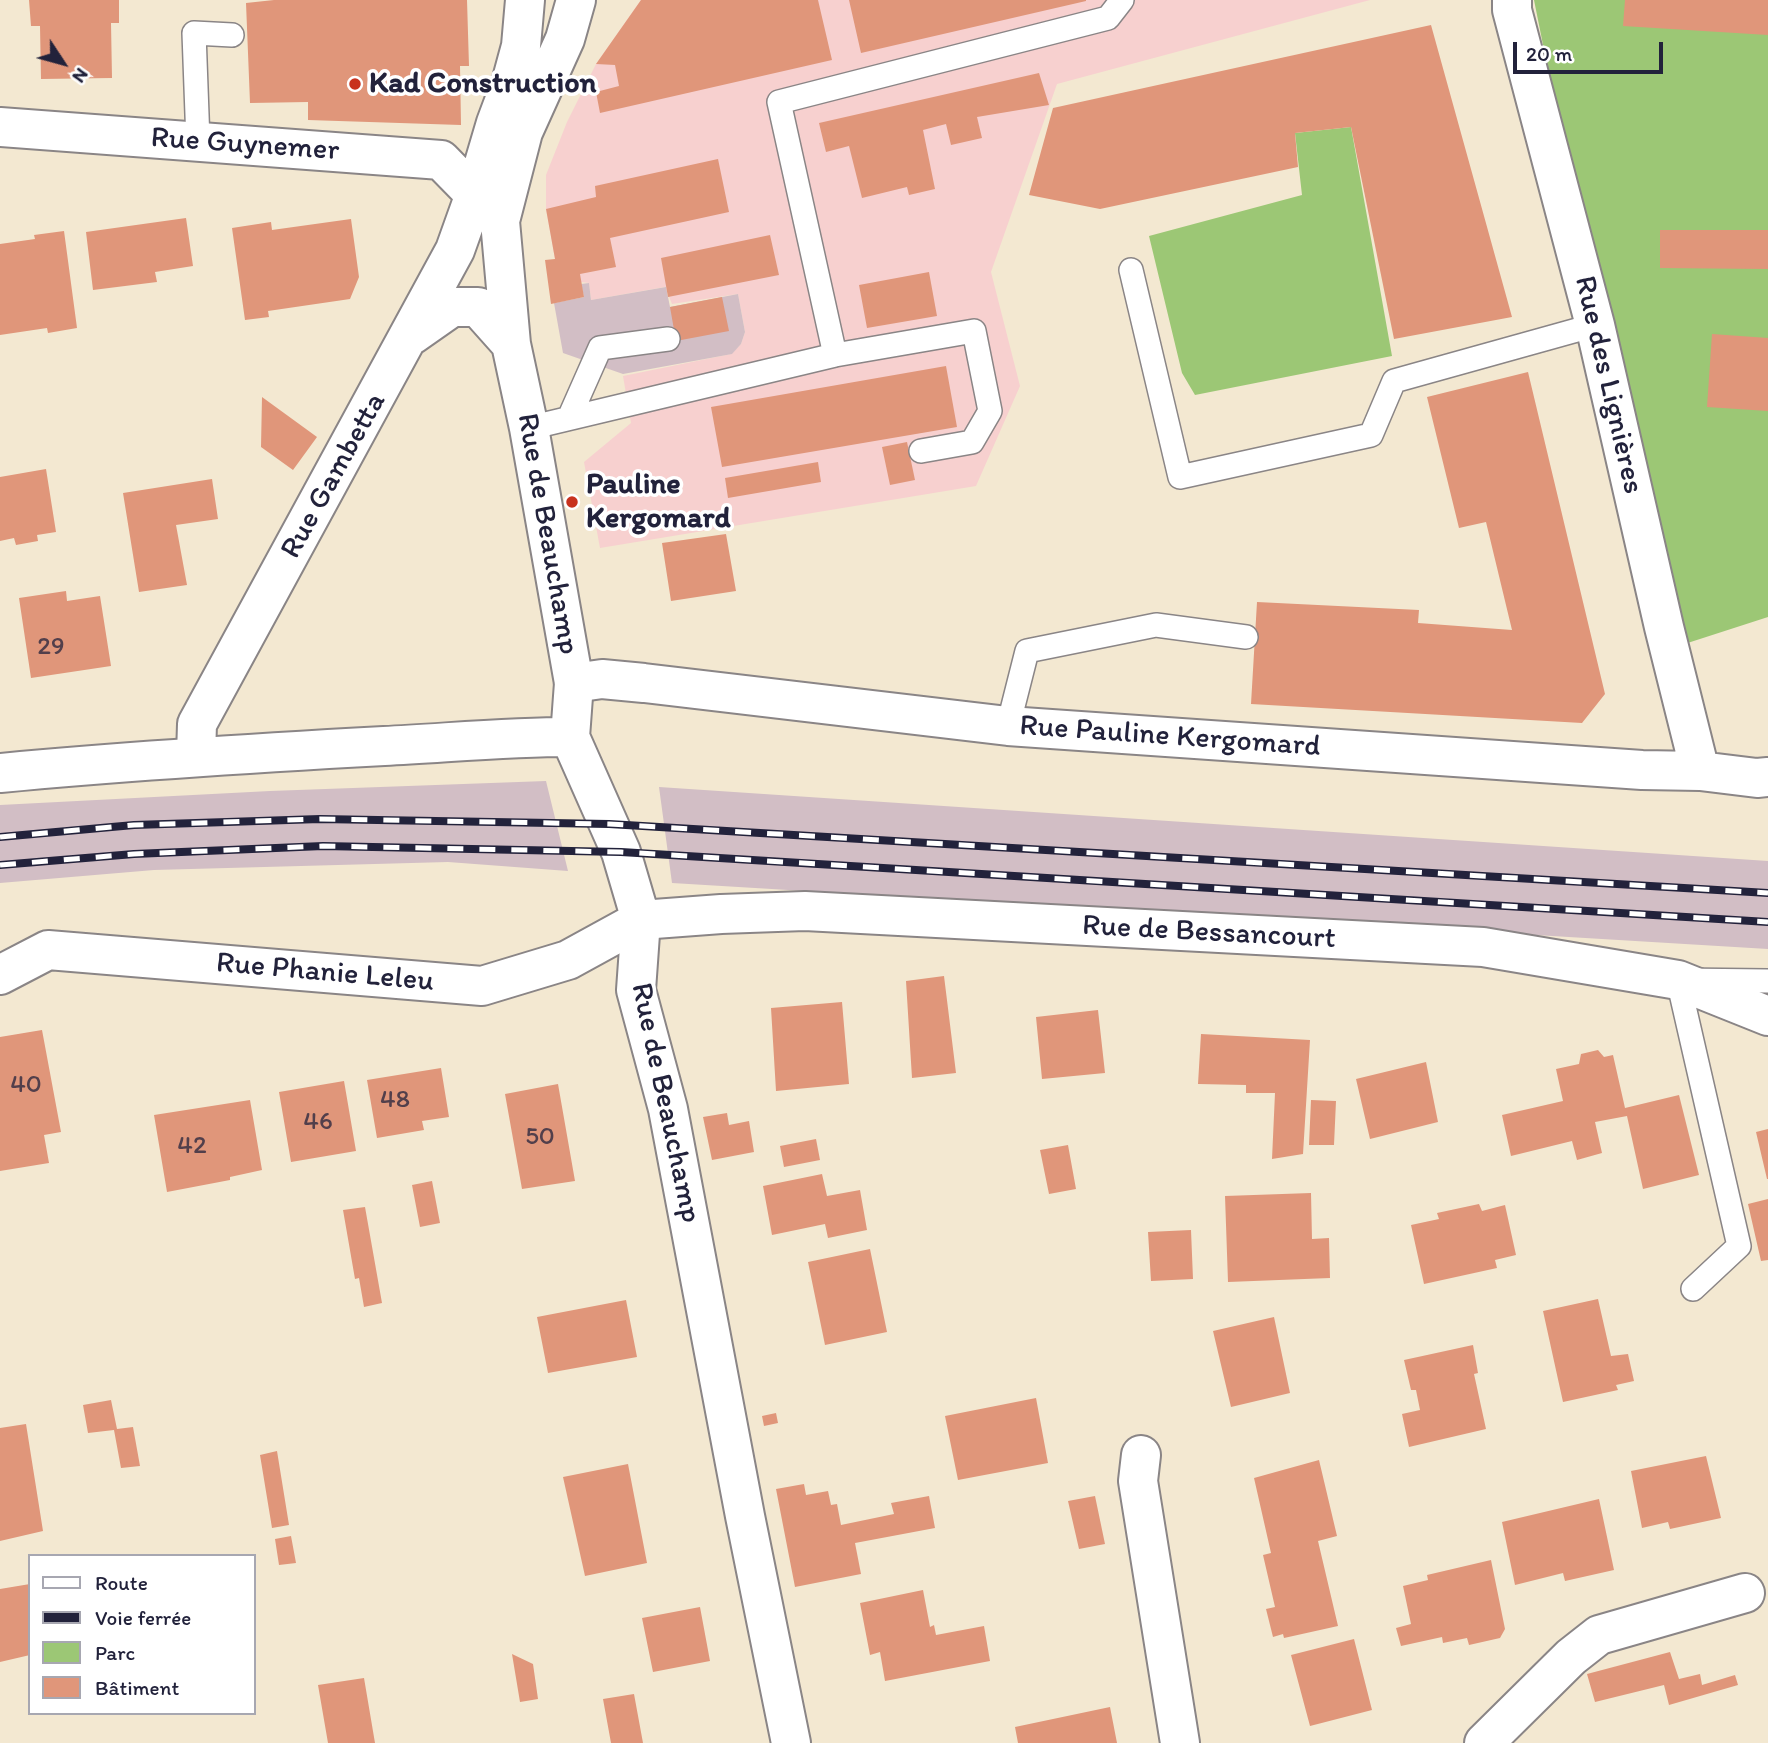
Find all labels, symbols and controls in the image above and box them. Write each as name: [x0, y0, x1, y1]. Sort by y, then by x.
north arrow: [28, 28, 98, 98]
scale bar: [1516, 28, 1666, 72]
text: 20 m: [1526, 41, 1572, 66]
text: N: [67, 64, 93, 88]
place label: Kad Construction: [369, 66, 596, 102]
marker: Kad Construction: [347, 76, 363, 92]
street label: Rue Guynemer: [150, 120, 340, 170]
street label: Rue des Lignières: [1565, 273, 1651, 497]
street label: Rue Gambetta: [274, 387, 394, 565]
street label: Rue de Beauchamp: [508, 410, 586, 658]
place label: Pauline Kergomard: [586, 467, 730, 538]
marker: Pauline Kergomard: [564, 494, 580, 510]
house number: 29: [37, 631, 65, 663]
street label: Rue Pauline Kergomard: [1018, 709, 1322, 765]
street label: Rue de Bessancourt: [1081, 908, 1337, 958]
street label: Rue Phanie Leleu: [215, 946, 435, 1000]
street label: Rue de Beauchamp: [622, 980, 708, 1226]
house number: 40: [10, 1069, 42, 1101]
house number: 48: [380, 1084, 410, 1116]
house number: 46: [303, 1106, 333, 1138]
house number: 50: [525, 1121, 555, 1153]
house number: 42: [177, 1130, 207, 1162]
legend: [28, 1554, 256, 1715]
text: Route: [95, 1570, 148, 1595]
text: Voie ferrée: [95, 1605, 191, 1630]
text: Parc: [95, 1640, 135, 1665]
text: Bâtiment: [95, 1675, 179, 1700]

